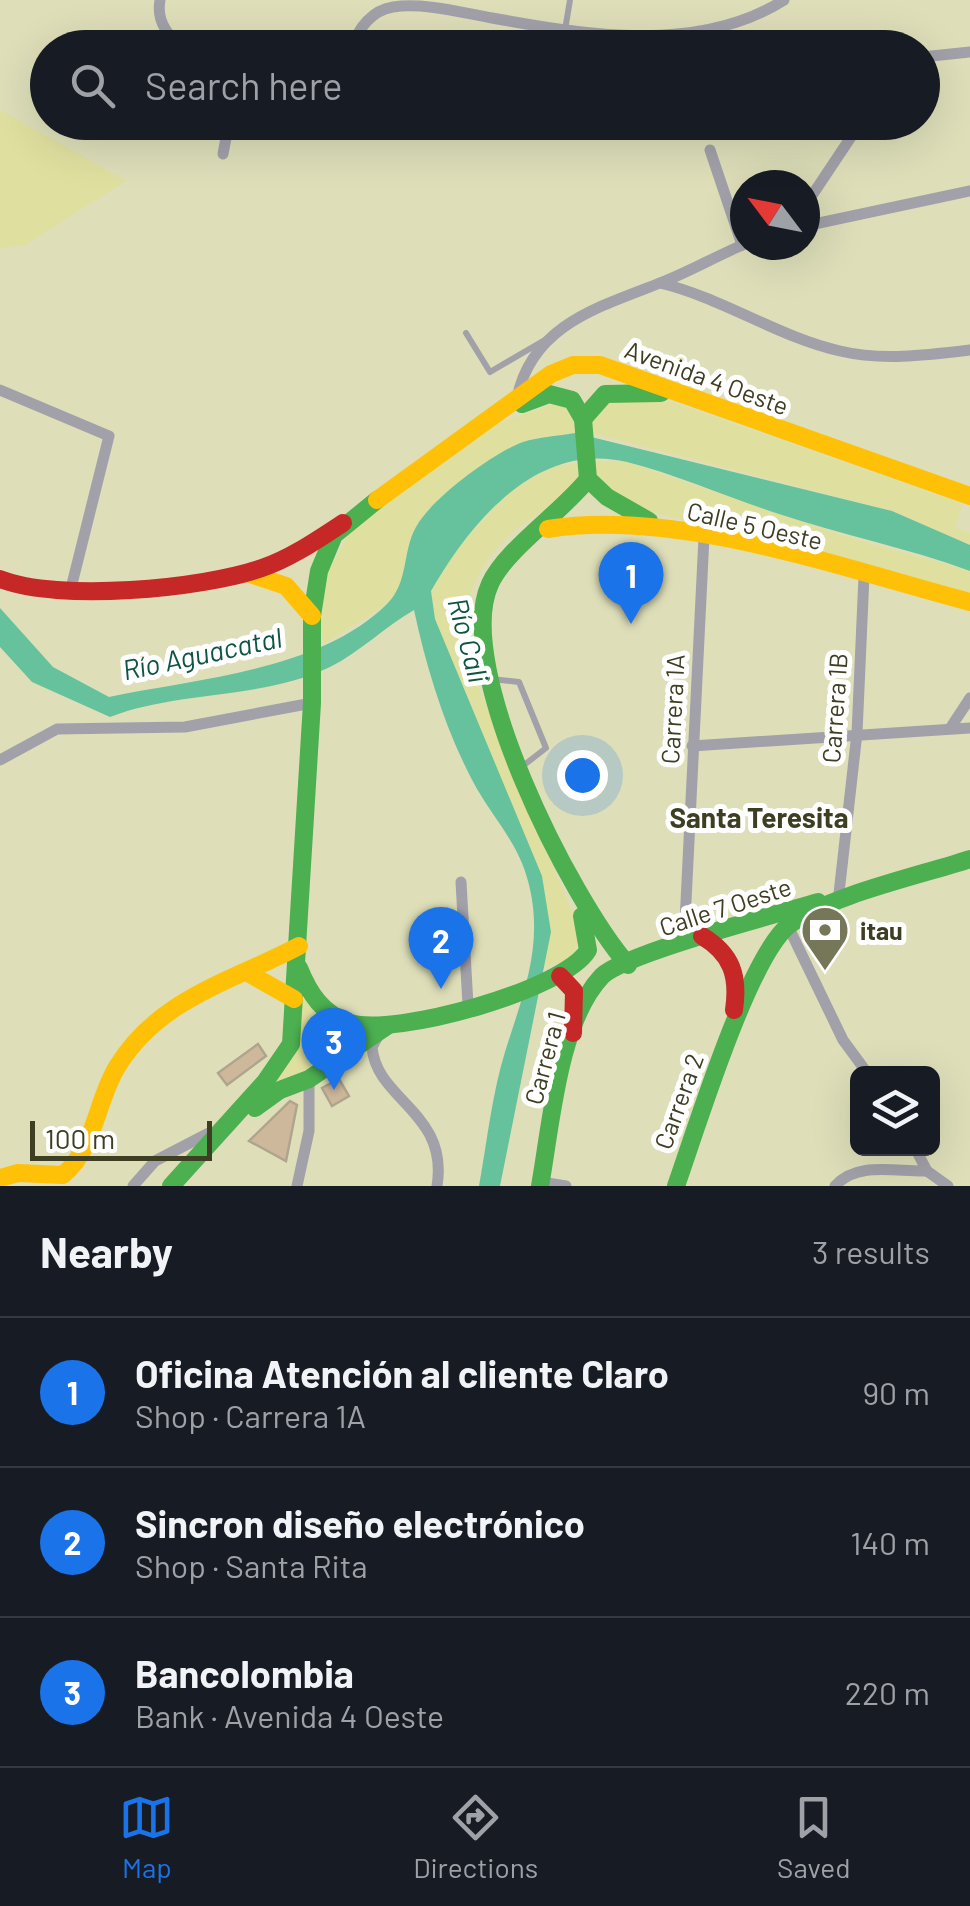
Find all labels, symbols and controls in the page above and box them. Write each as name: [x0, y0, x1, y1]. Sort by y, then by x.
search box: [30, 30, 940, 140]
icon: search: [65, 58, 120, 113]
text: Search here: [145, 62, 343, 108]
north arrow: [730, 170, 820, 260]
street label: Avenida 4 Oeste: [621, 333, 793, 421]
street label: Calle 5 Oeste: [684, 495, 826, 555]
pin: 1: [598, 542, 664, 624]
water label: Río Cali: [441, 594, 497, 686]
water label: Río Aguacatal: [119, 620, 285, 686]
street label: Carrera 1B: [815, 652, 853, 764]
street label: Carrera 1A: [654, 653, 690, 765]
your location: [557, 750, 608, 801]
district label: Santa Teresita: [669, 800, 849, 834]
street label: Calle 7 Oeste: [655, 871, 795, 941]
bank icon: itau: [799, 904, 851, 972]
pin: 2: [408, 906, 474, 989]
place label: itau: [860, 915, 903, 945]
pin: 3: [302, 1008, 366, 1090]
street label: Carrera 1: [517, 1008, 571, 1108]
street label: Carrera 2: [647, 1049, 709, 1153]
map controls: [850, 1066, 940, 1156]
button: layers: [850, 1066, 940, 1156]
scale bar: [30, 1116, 212, 1160]
text: 100 m: [45, 1121, 115, 1155]
text: Nearby: [40, 1226, 173, 1276]
text: 3 results: [812, 1232, 930, 1270]
text: Oficina Atención al cliente Claro: [135, 1350, 669, 1396]
text: 1: [67, 1373, 78, 1411]
text: 90 m: [862, 1373, 930, 1411]
text: Shop · Carrera 1A: [135, 1396, 366, 1434]
text: Sincron diseño electrónico: [135, 1500, 585, 1546]
text: 2: [64, 1523, 81, 1561]
text: 140 m: [850, 1523, 930, 1561]
text: Shop · Santa Rita: [135, 1546, 368, 1584]
text: Bancolombia: [135, 1650, 354, 1696]
text: 3: [64, 1673, 81, 1711]
text: 220 m: [845, 1673, 930, 1711]
text: Bank · Avenida 4 Oeste: [135, 1696, 444, 1734]
tab: Map: [119, 1790, 174, 1884]
tab: Directions: [413, 1790, 538, 1884]
tab: Saved: [777, 1790, 851, 1884]

